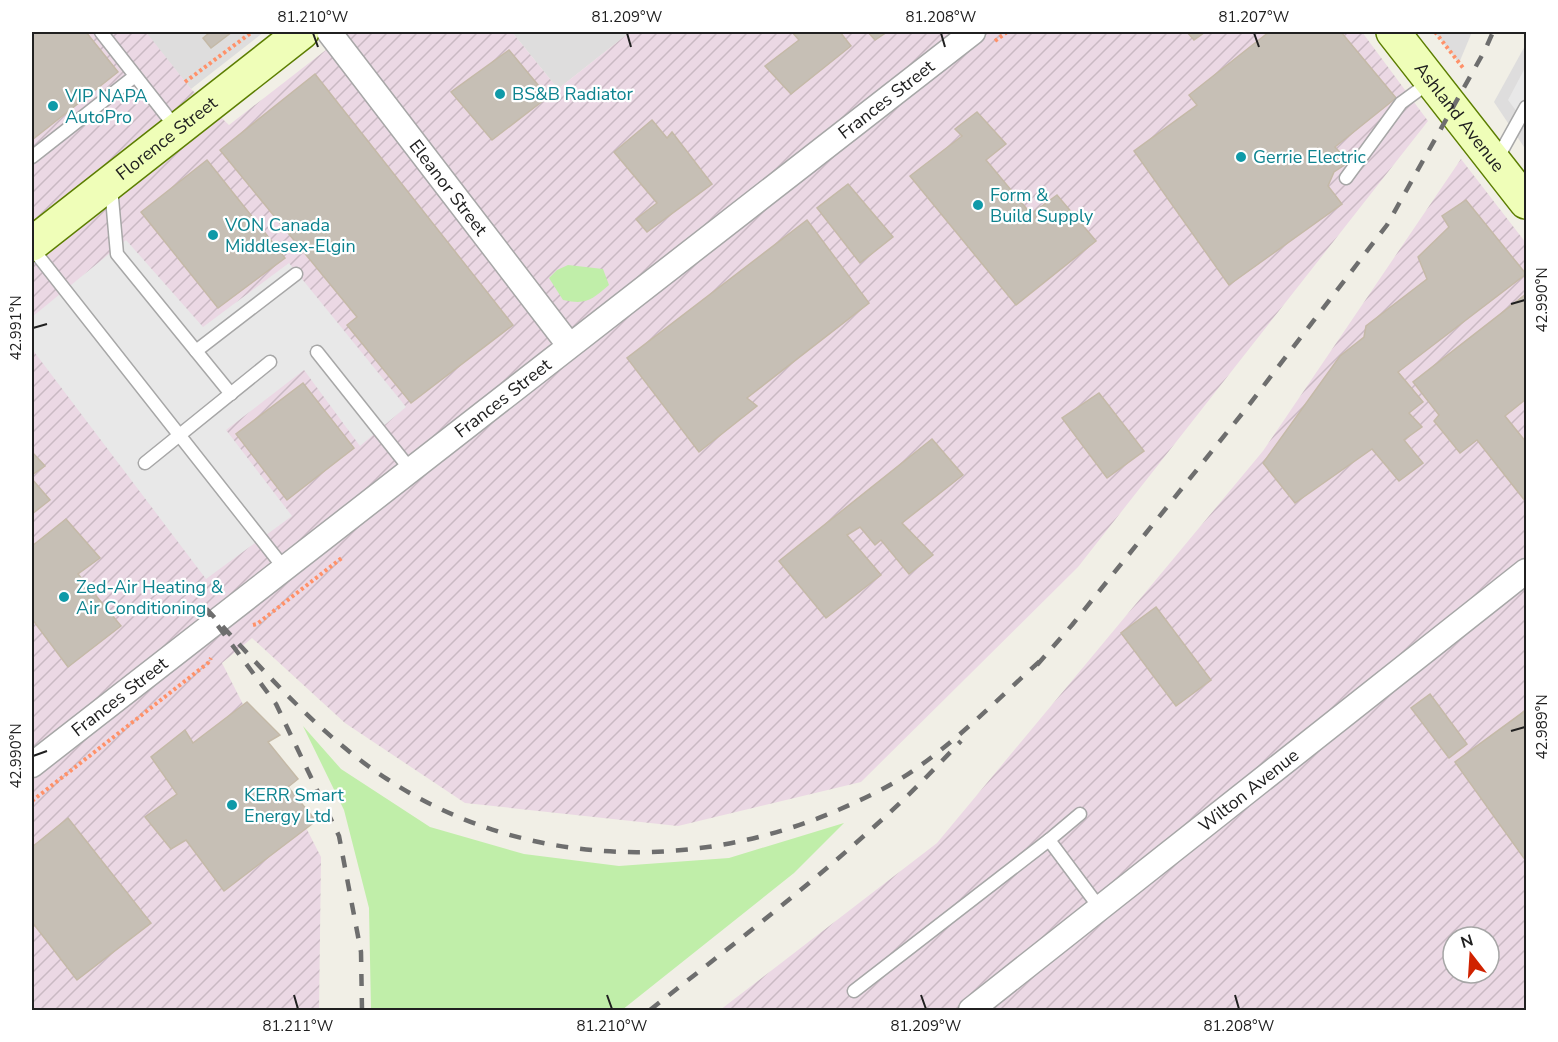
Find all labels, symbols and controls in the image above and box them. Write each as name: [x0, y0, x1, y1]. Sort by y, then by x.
text: 81.210°W: [278, 7, 349, 27]
text: 81.209°W: [592, 7, 663, 27]
text: 81.208°W: [906, 7, 977, 27]
text: 81.207°W: [1219, 7, 1290, 27]
street label: Frances Street: [833, 54, 940, 145]
street label: Ashland Avenue: [1409, 57, 1510, 177]
place label: BS&B Radiator: [512, 82, 633, 106]
place label: VIP NAPA AutoPro: [64, 84, 148, 129]
marker: BS&B Radiator: [493, 87, 507, 101]
street label: Florence Street: [111, 91, 223, 186]
marker: VIP NAPA AutoPro: [46, 99, 60, 113]
street label: Eleanor Street: [404, 134, 493, 241]
place label: Gerrie Electric: [1253, 145, 1366, 169]
marker: Gerrie Electric: [1234, 150, 1248, 164]
place label: Form & Build Supply: [990, 183, 1094, 228]
marker: Form & Build Supply: [971, 198, 985, 212]
place label: VON Canada Middlesex-Elgin: [224, 213, 356, 258]
marker: VON Canada Middlesex-Elgin: [206, 228, 220, 242]
text: 42.990°N: [1532, 267, 1552, 333]
text: 42.991°N: [6, 295, 26, 361]
street label: Frances Street: [450, 353, 557, 443]
place label: Zed-Air Heating & Air Conditioning: [76, 575, 224, 620]
marker: Zed-Air Heating & Air Conditioning: [57, 590, 71, 604]
street label: Frances Street: [66, 651, 173, 742]
text: 42.989°N: [1532, 694, 1552, 760]
text: 42.990°N: [6, 723, 26, 789]
street label: Wilton Avenue: [1194, 743, 1304, 838]
place label: KERR Smart Energy Ltd: [244, 783, 344, 828]
marker: KERR Smart Energy Ltd: [225, 798, 239, 812]
north arrow: [1441, 925, 1501, 985]
text: N: [1458, 929, 1476, 954]
text: 81.211°W: [263, 1016, 334, 1036]
text: 81.210°W: [577, 1016, 648, 1036]
text: 81.209°W: [891, 1016, 962, 1036]
text: 81.208°W: [1204, 1016, 1275, 1036]

